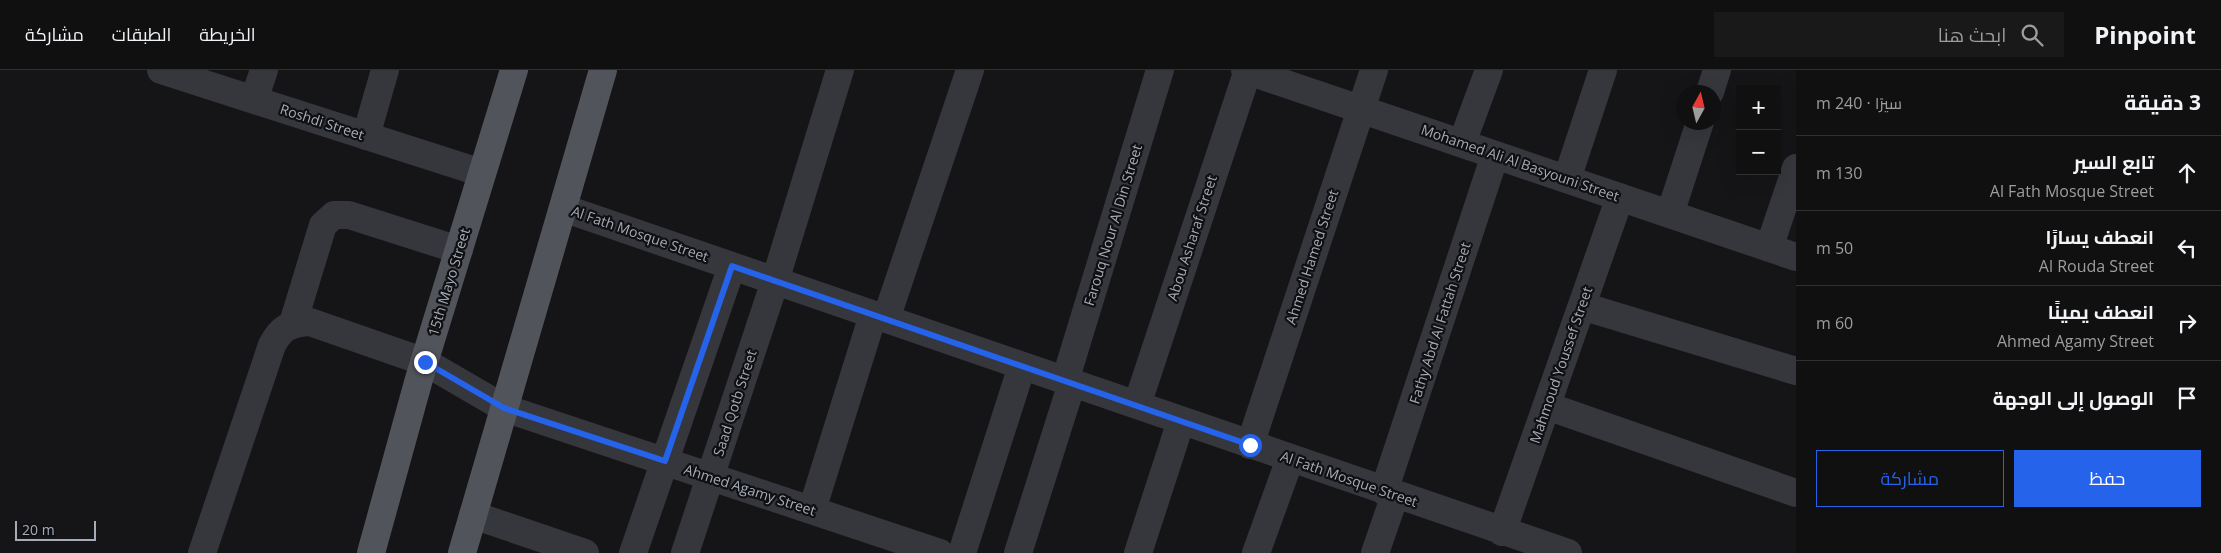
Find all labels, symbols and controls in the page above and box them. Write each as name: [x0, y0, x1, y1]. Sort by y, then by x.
search box: [1714, 12, 2064, 57]
text: Pinpoint: [2094, 18, 2196, 51]
icon: search: [2018, 21, 2046, 49]
text: مشاركة: [25, 22, 84, 46]
text: الطبقات: [112, 22, 171, 46]
text: الخريطة: [199, 22, 256, 46]
text: ابحث هنا: [1938, 22, 2006, 48]
north arrow: [1676, 85, 1721, 130]
map controls: [1736, 85, 1781, 175]
button: +: [1736, 85, 1781, 130]
text: 3 دقيقة: [2124, 88, 2201, 116]
text: سيرًا · 240 m: [1816, 92, 1902, 114]
street label: Roshdi Street: [278, 99, 367, 144]
street label: Mohamed Ali Al Basyouni Street: [1419, 120, 1622, 205]
button: −: [1736, 130, 1781, 175]
street label: Farouq Nour Al Din Street: [1079, 142, 1146, 308]
text: تابع السير: [2074, 149, 2154, 175]
icon: ahead: [2173, 159, 2201, 187]
text: 130 m: [1816, 162, 1862, 184]
street label: Abou Asharaf Street: [1162, 173, 1221, 303]
text: Al Fath Mosque Street: [1990, 180, 2154, 202]
street label: Ahmed Hamed Street: [1281, 187, 1342, 327]
street label: Al Fath Mosque Street: [569, 201, 711, 266]
text: انعطف يسارًا: [2045, 224, 2154, 250]
street label: 15th Mayo Street: [423, 226, 474, 338]
icon: left: [2173, 234, 2201, 262]
text: 50 m: [1816, 237, 1853, 259]
street label: Fathy Abd Al Fattah Street: [1404, 240, 1475, 406]
text: Al Rouda Street: [2039, 255, 2154, 277]
street label: Mahmoud Youssef Street: [1525, 284, 1596, 446]
text: انعطف يمينًا: [2048, 299, 2154, 325]
icon: right: [2173, 309, 2201, 337]
text: 60 m: [1816, 312, 1853, 334]
text: Ahmed Agamy Street: [1997, 330, 2154, 352]
street label: Saad Qotb Street: [708, 347, 761, 459]
route end: [414, 351, 437, 374]
icon: arrive: [2173, 384, 2201, 412]
text: الوصول إلى الوجهة: [1993, 385, 2154, 411]
route start: [1239, 434, 1262, 457]
street label: Al Fath Mosque Street: [1278, 446, 1420, 511]
button: مشاركة: [1816, 450, 2004, 507]
button: حفظ: [2014, 450, 2201, 507]
street label: Ahmed Agamy Street: [682, 459, 818, 520]
scale bar: [15, 518, 96, 541]
text: 20 m: [22, 520, 55, 539]

